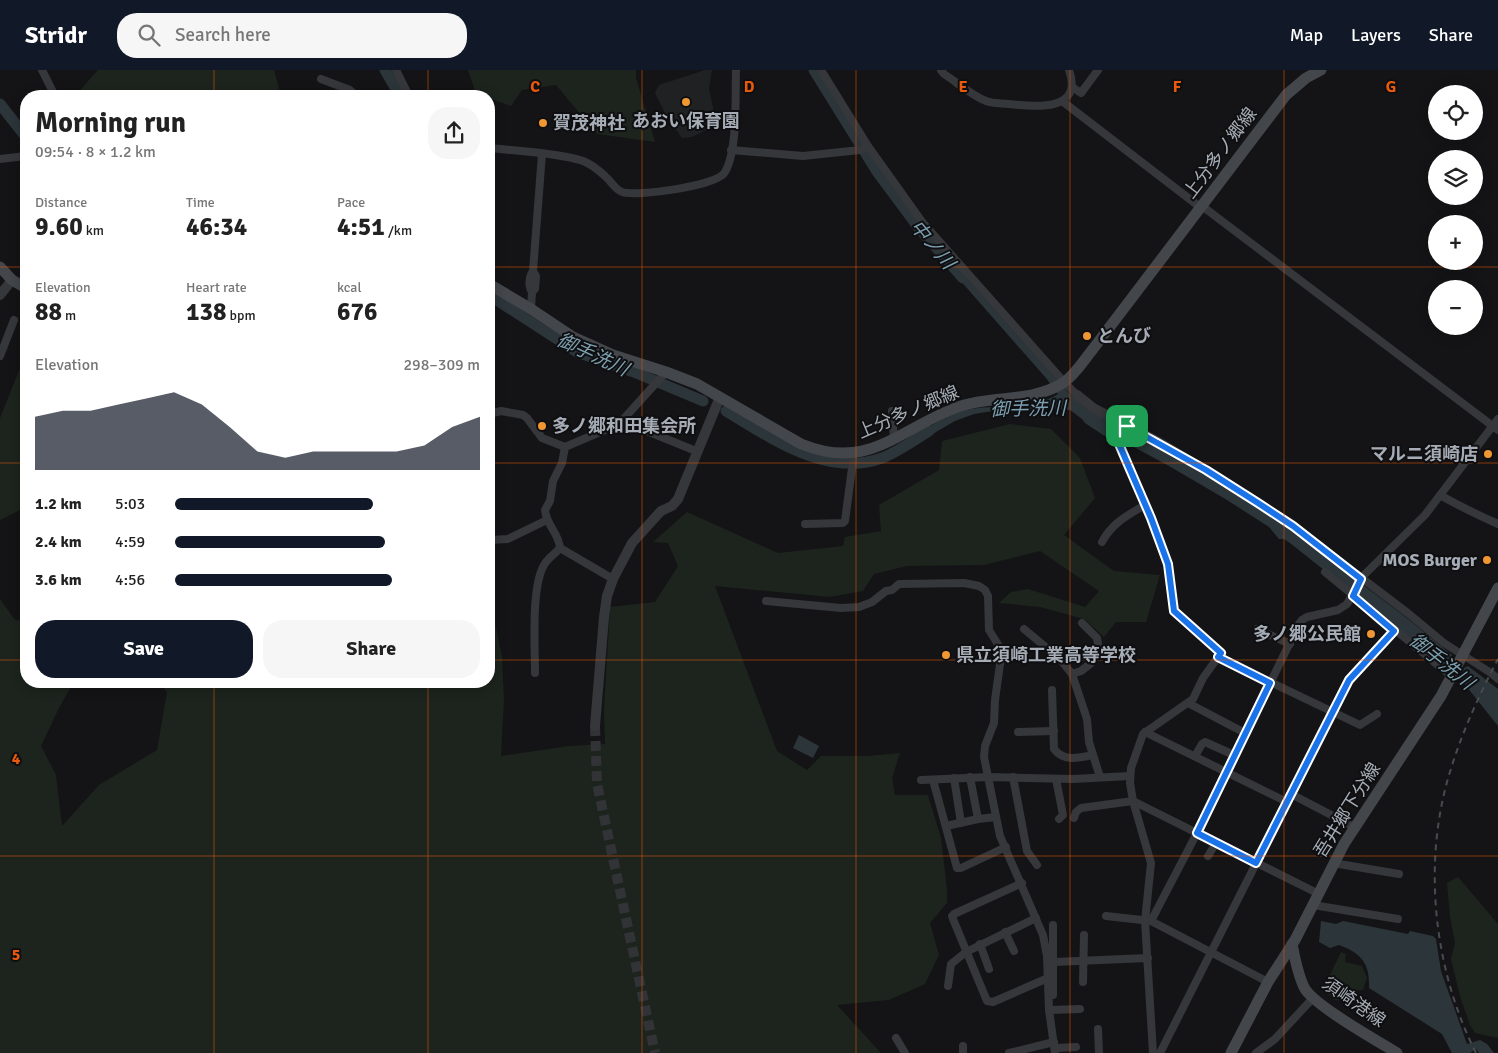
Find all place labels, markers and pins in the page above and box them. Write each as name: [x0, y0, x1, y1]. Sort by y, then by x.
marker: あおい保育園: [680, 96, 692, 108]
place label: あおい保育園: [632, 110, 740, 132]
place label: 賀茂神社: [553, 112, 625, 134]
marker: 賀茂神社: [537, 117, 549, 129]
place label: とんび: [1097, 325, 1151, 347]
marker: とんび: [1081, 330, 1093, 342]
pin: [1106, 405, 1148, 447]
place label: 多ノ郷和田集会所: [552, 415, 696, 437]
marker: 多ノ郷和田集会所: [536, 420, 548, 432]
place label: マルニ須崎店: [1370, 443, 1478, 465]
marker: マルニ須崎店: [1482, 448, 1494, 460]
place label: MOS Burger: [1382, 549, 1478, 571]
marker: MOS Burger: [1481, 554, 1493, 566]
place label: 多ノ郷公民館: [1253, 623, 1361, 645]
marker: 多ノ郷公民館: [1365, 628, 1377, 640]
place label: 県立須崎工業高等学校: [956, 644, 1136, 666]
marker: 県立須崎工業高等学校: [940, 649, 952, 661]

